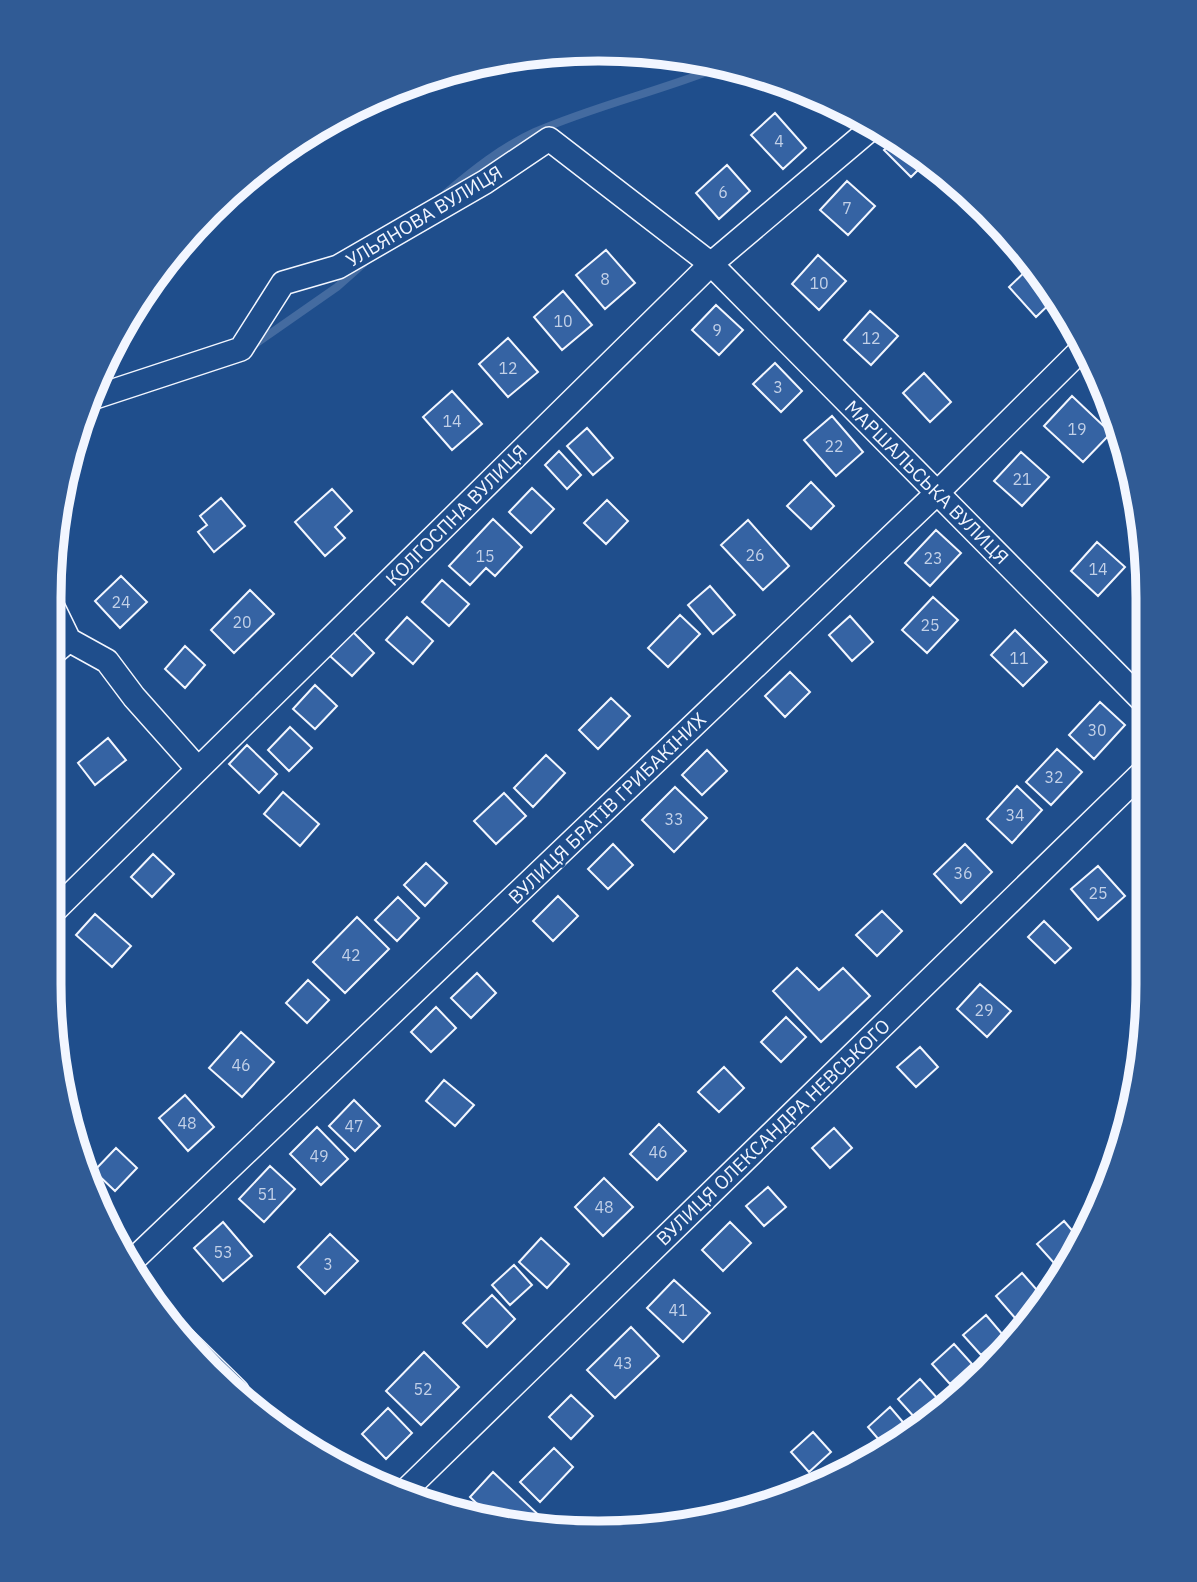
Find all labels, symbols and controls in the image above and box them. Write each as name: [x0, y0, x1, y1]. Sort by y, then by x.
house number: 4: [774, 131, 784, 151]
street label: УЛЬЯНОВА ВУЛИЦЯ: [341, 160, 507, 272]
house number: 6: [718, 182, 728, 202]
house number: 7: [842, 198, 852, 218]
house number: 8: [600, 269, 610, 289]
house number: 10: [809, 273, 829, 293]
house number: 10: [553, 311, 573, 331]
house number: 9: [712, 320, 722, 340]
house number: 12: [861, 328, 881, 348]
house number: 12: [498, 358, 518, 378]
house number: 3: [773, 377, 783, 397]
street label: МАРШАЛЬСЬКА ВУЛИЦЯ: [840, 395, 1014, 569]
house number: 14: [442, 411, 462, 431]
house number: 19: [1067, 419, 1087, 439]
house number: 22: [824, 436, 844, 456]
street label: КОЛГОСПНА ВУЛИЦЯ: [380, 439, 532, 591]
house number: 21: [1012, 469, 1032, 489]
house number: 26: [745, 545, 765, 565]
house number: 15: [475, 546, 495, 566]
house number: 23: [923, 548, 943, 568]
house number: 14: [1088, 559, 1108, 579]
house number: 24: [111, 592, 131, 612]
house number: 20: [232, 612, 252, 632]
house number: 25: [920, 615, 940, 635]
house number: 11: [1009, 648, 1029, 668]
street label: ВУЛИЦЯ БРАТІВ ГРИБАКІНИХ: [503, 707, 711, 909]
house number: 30: [1087, 720, 1107, 740]
house number: 32: [1044, 767, 1064, 787]
house number: 34: [1005, 805, 1025, 825]
house number: 33: [664, 809, 684, 829]
house number: 36: [953, 863, 973, 883]
house number: 25: [1088, 883, 1108, 903]
house number: 42: [341, 945, 361, 965]
house number: 29: [974, 1000, 994, 1020]
street label: ВУЛИЦЯ ОЛЕКСАНДРА НЕВСЬКОГО: [651, 1014, 895, 1250]
house number: 46: [231, 1055, 251, 1075]
house number: 48: [177, 1113, 197, 1133]
house number: 47: [344, 1116, 364, 1136]
house number: 46: [648, 1142, 668, 1162]
house number: 49: [309, 1146, 329, 1166]
house number: 51: [257, 1184, 277, 1204]
house number: 48: [594, 1197, 614, 1217]
house number: 53: [213, 1242, 233, 1262]
house number: 3: [323, 1254, 333, 1274]
house number: 41: [668, 1300, 688, 1320]
house number: 43: [613, 1353, 633, 1373]
house number: 52: [413, 1379, 433, 1399]

